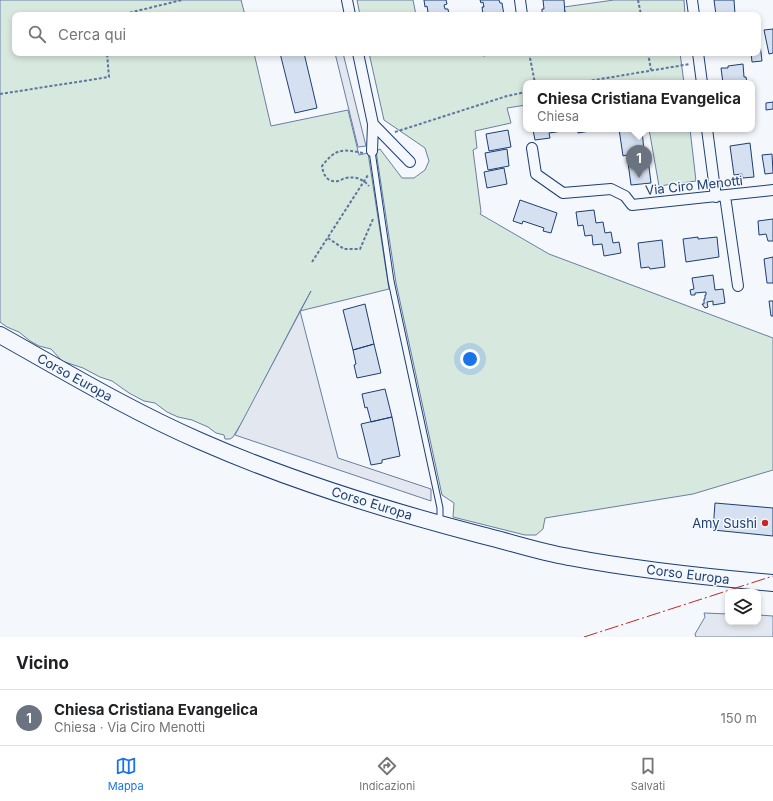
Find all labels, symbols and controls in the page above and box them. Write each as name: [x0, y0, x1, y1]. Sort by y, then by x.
search box: [12, 12, 761, 56]
icon: search: [26, 23, 48, 45]
text: Cerca qui: [58, 25, 126, 44]
popup: [523, 80, 755, 132]
text: Chiesa Cristiana Evangelica: [537, 89, 741, 108]
text: Chiesa: [537, 108, 579, 124]
pin: 1: [626, 145, 652, 178]
street label: Via Ciro Menotti: [644, 172, 744, 198]
your location: [460, 349, 480, 369]
street label: Corso Europa: [34, 350, 116, 404]
street label: Corso Europa: [330, 483, 414, 523]
place label: Amy Sushi: [692, 515, 757, 531]
marker: Amy Sushi: [760, 518, 770, 528]
street label: Corso Europa: [645, 561, 731, 587]
map controls: [725, 589, 761, 625]
button: layers: [725, 589, 761, 625]
text: Vicino: [16, 653, 69, 673]
text: Chiesa Cristiana Evangelica: [54, 700, 258, 719]
text: 1: [26, 710, 32, 726]
text: 150 m: [721, 710, 757, 726]
text: Chiesa · Via Ciro Menotti: [54, 719, 205, 735]
tab: Mappa: [108, 755, 144, 793]
tab: Indicazioni: [359, 755, 415, 793]
tab: Salvati: [631, 755, 665, 793]

